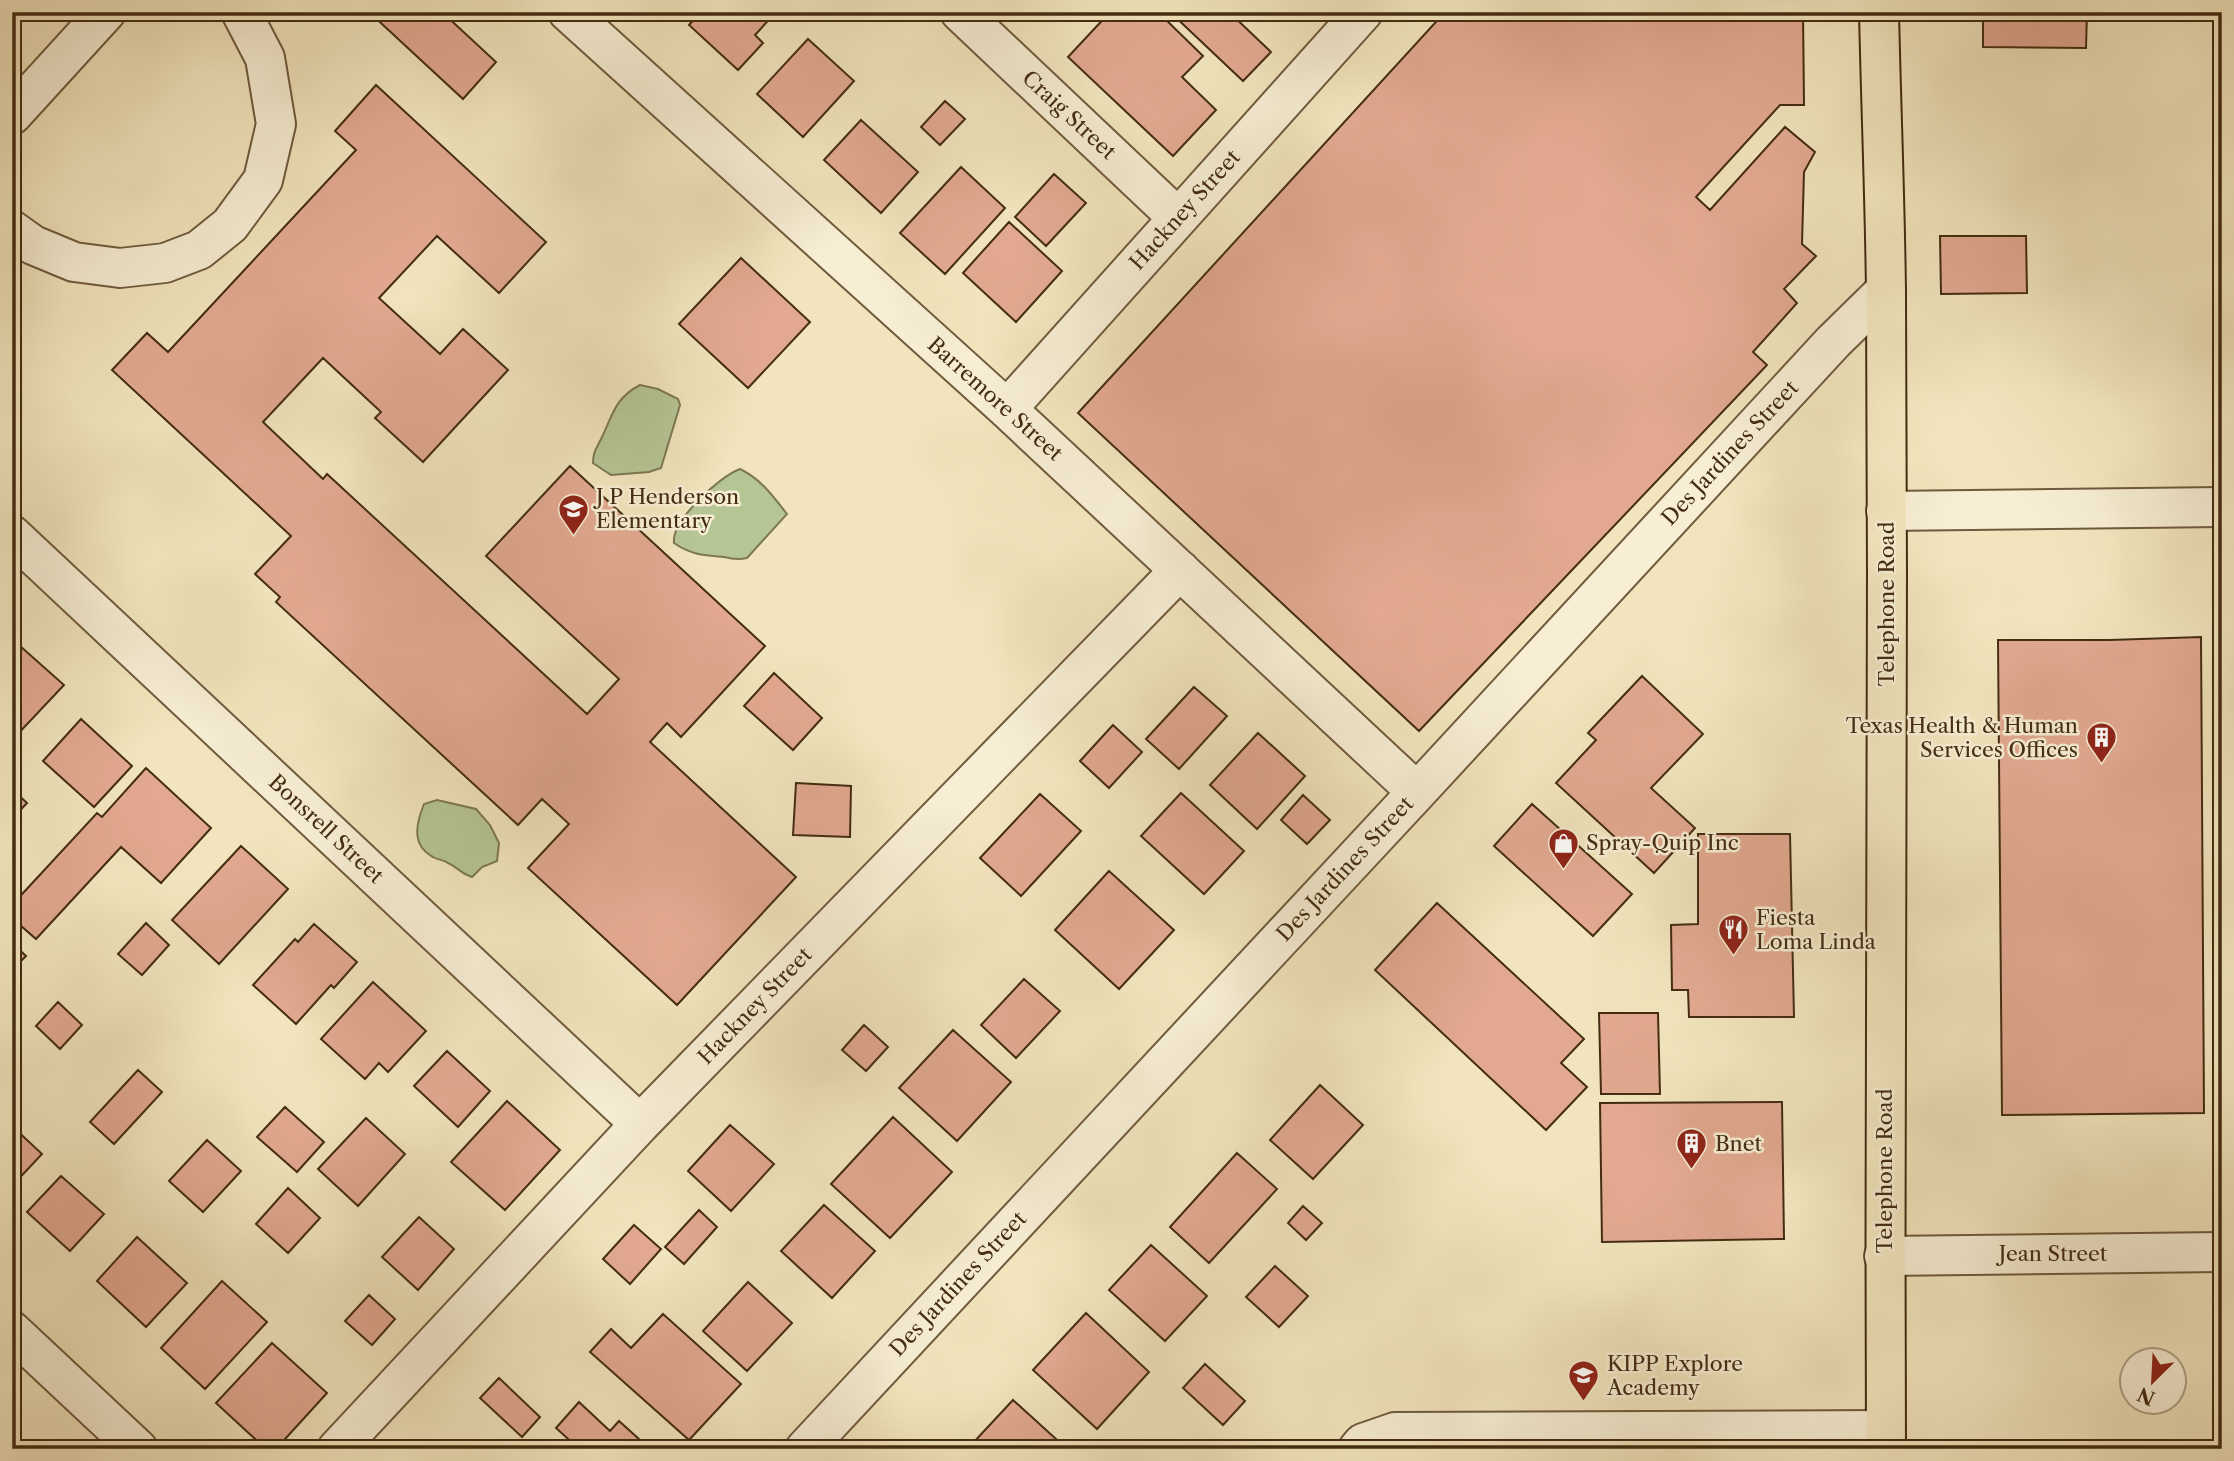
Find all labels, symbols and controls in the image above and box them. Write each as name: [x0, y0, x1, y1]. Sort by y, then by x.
street label: Craig Street: [1017, 65, 1122, 165]
street label: Hackney Street: [1124, 144, 1245, 275]
street label: Barremore Street: [923, 332, 1068, 466]
street label: Des Jardines Street: [1656, 375, 1804, 530]
place label: J P Henderson Elementary: [593, 484, 739, 533]
school or university icon: J P Henderson Elementary: [556, 492, 590, 536]
street label: Telephone Road: [1874, 521, 1899, 686]
place label: Texas Health & Human Services Offices: [1846, 713, 2078, 762]
building icon: Texas Health & Human Services Offices: [2084, 721, 2118, 765]
street label: Bonsrell Street: [264, 769, 389, 889]
street label: Des Jardines Street: [1271, 791, 1419, 946]
shop icon: Spray-Quip Inc: [1546, 826, 1580, 870]
place label: Spray-Quip Inc: [1586, 830, 1739, 855]
place label: Fiesta Loma Linda: [1756, 905, 1877, 954]
restaurant icon: Fiesta Loma Linda: [1716, 913, 1750, 957]
street label: Hackney Street: [693, 942, 817, 1069]
street label: Telephone Road: [1872, 1088, 1897, 1253]
building icon: Bnet: [1675, 1127, 1709, 1171]
place label: Bnet: [1715, 1131, 1763, 1156]
street label: Des Jardines Street: [884, 1206, 1032, 1361]
street label: Jean Street: [1996, 1241, 2108, 1266]
north arrow: [2118, 1346, 2188, 1416]
place label: KIPP Explore Academy: [1606, 1351, 1743, 1400]
school or university icon: KIPP Explore Academy: [1567, 1359, 1601, 1403]
text: N: [2134, 1382, 2159, 1410]

